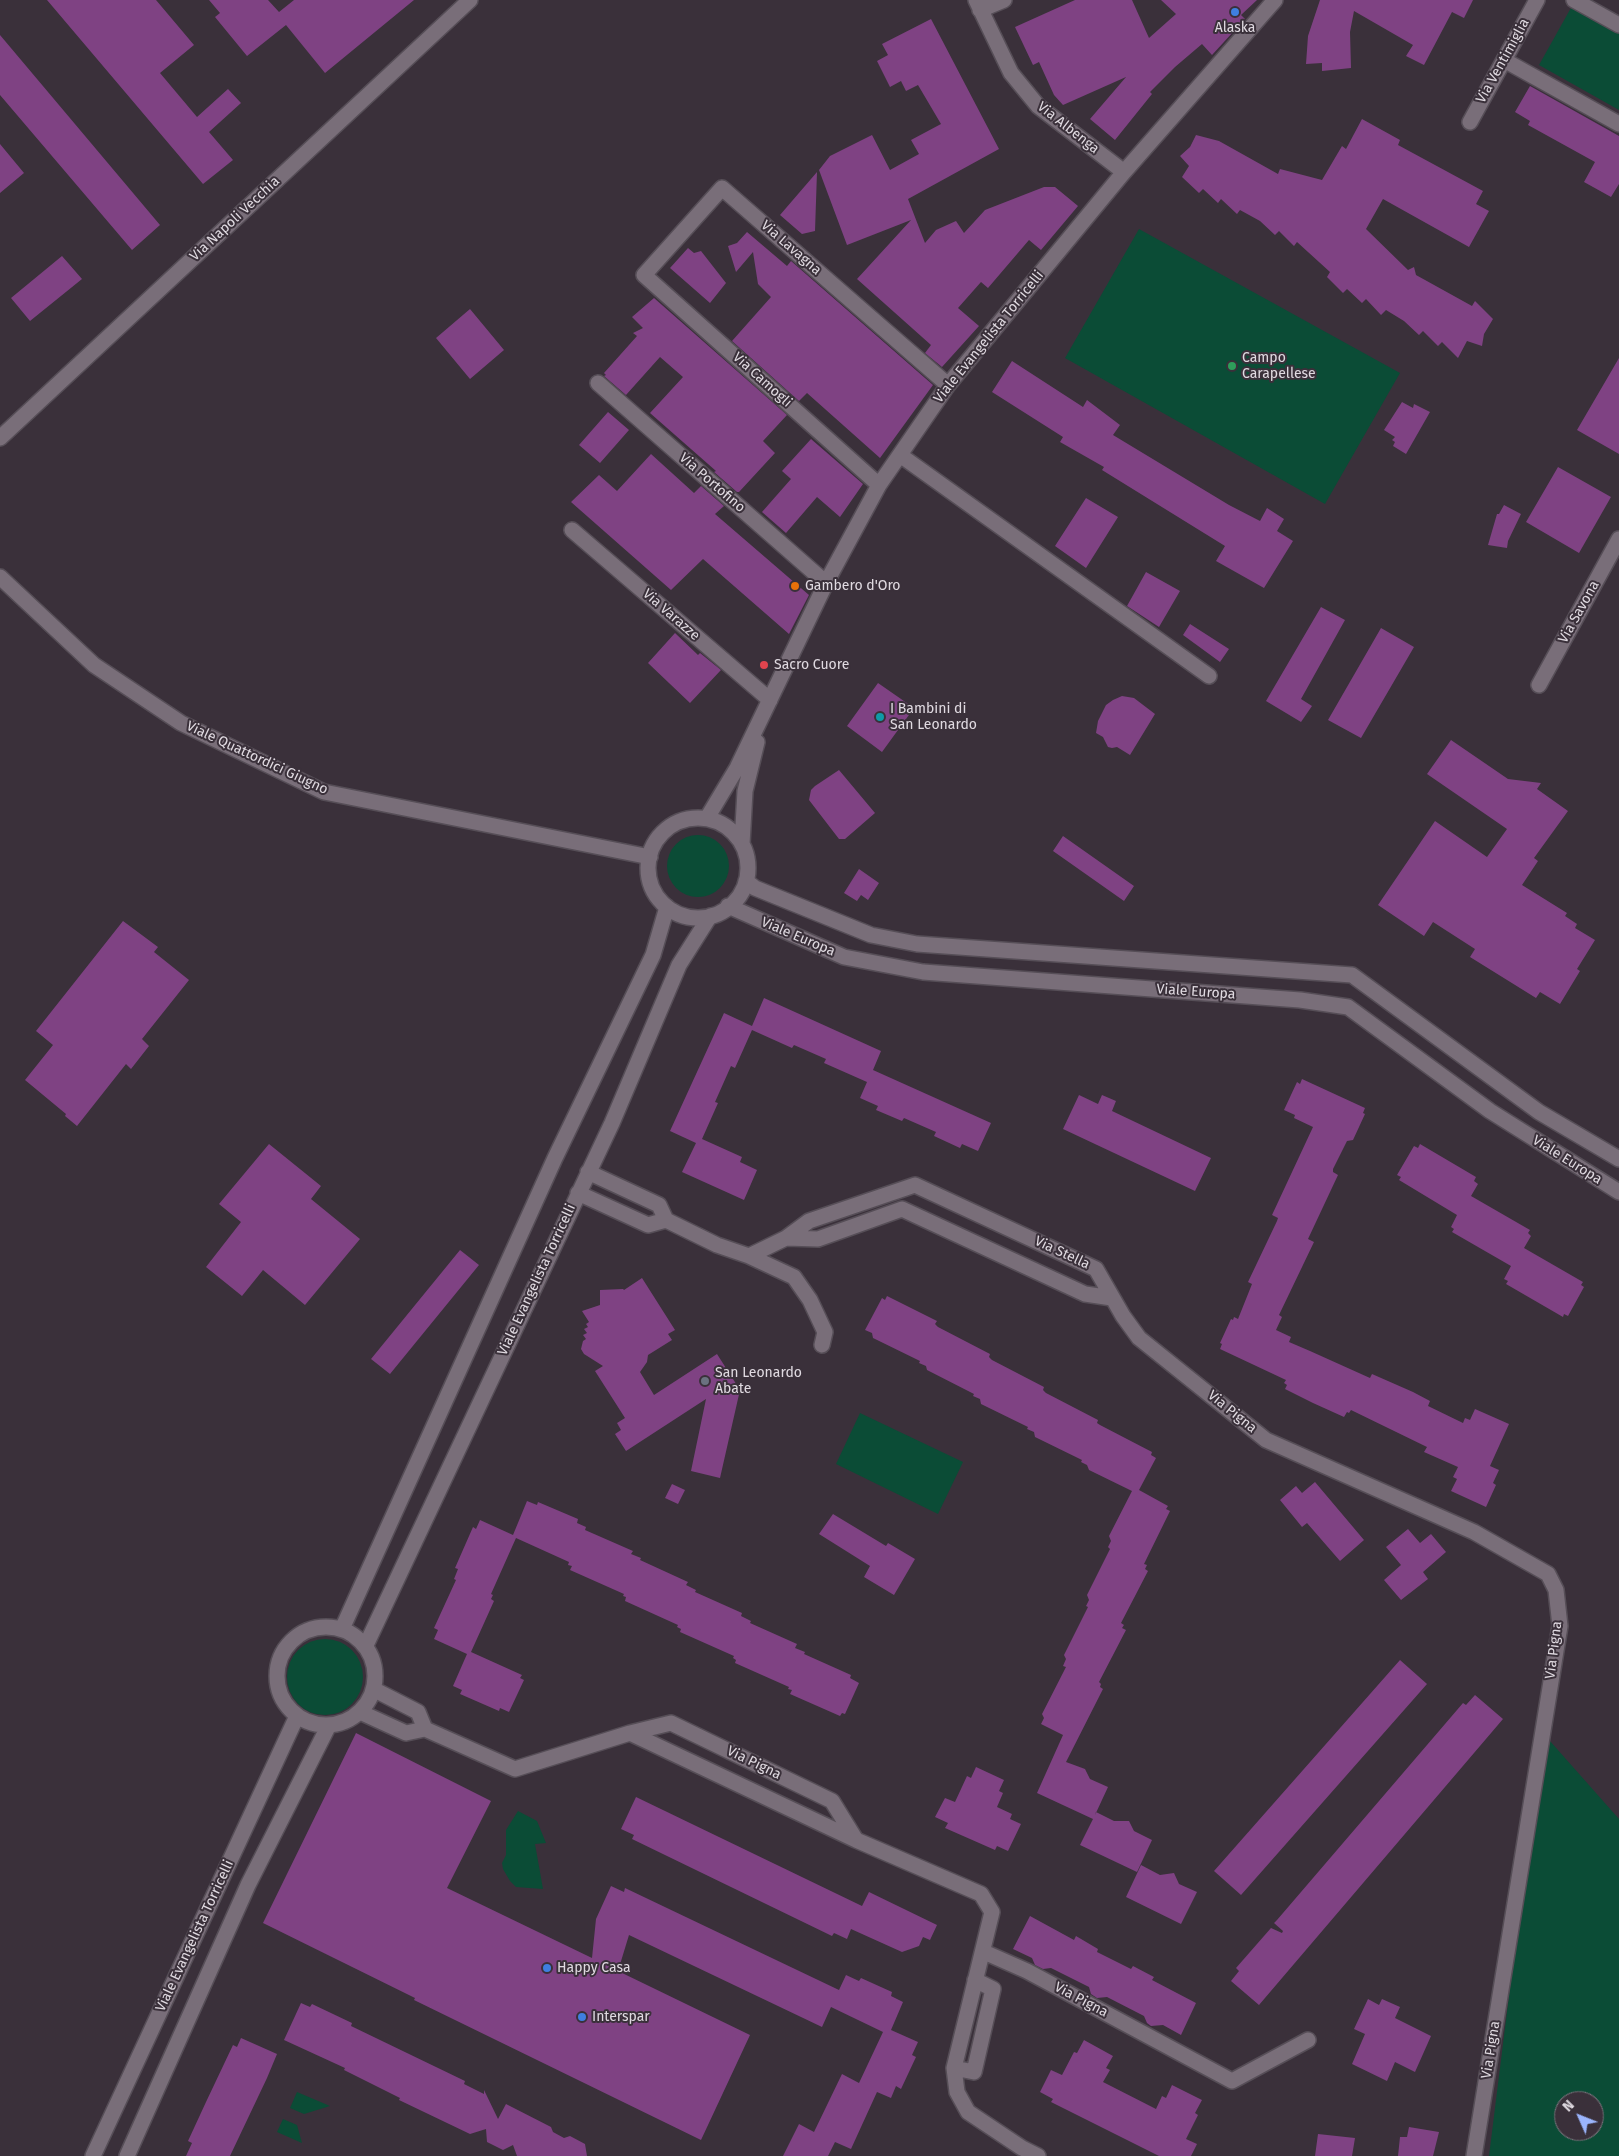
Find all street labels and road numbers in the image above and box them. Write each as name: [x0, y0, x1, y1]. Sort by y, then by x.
street label: Via Ventimiglia: [1473, 16, 1533, 106]
street label: Via Albenga: [1034, 99, 1102, 157]
street label: Via Napoli Vecchia: [187, 173, 283, 265]
street label: Via Lavagna: [757, 217, 825, 279]
street label: Viale Evangelista Torricelli: [930, 267, 1048, 407]
street label: Via Camogli: [729, 349, 795, 411]
street label: Via Portofino: [676, 450, 748, 516]
street label: Via Savona: [1555, 578, 1603, 646]
street label: Via Varazze: [639, 586, 703, 644]
street label: Viale Quattordici Giugno: [184, 718, 330, 798]
street label: Viale Europa: [758, 914, 838, 960]
street label: Viale Europa: [1156, 981, 1236, 1003]
street label: Viale Europa: [1529, 1132, 1605, 1188]
street label: Viale Evangelista Torricelli: [494, 1201, 580, 1359]
street label: Via Stella: [1032, 1233, 1092, 1273]
street label: Via Pigna: [1204, 1387, 1260, 1437]
street label: Via Pigna: [1542, 1620, 1566, 1680]
street label: Via Pigna: [724, 1743, 784, 1783]
street label: Viale Evangelista Torricelli: [152, 1857, 238, 2015]
street label: Via Pigna: [1051, 1979, 1111, 2021]
street label: Via Pigna: [1478, 2020, 1504, 2080]

